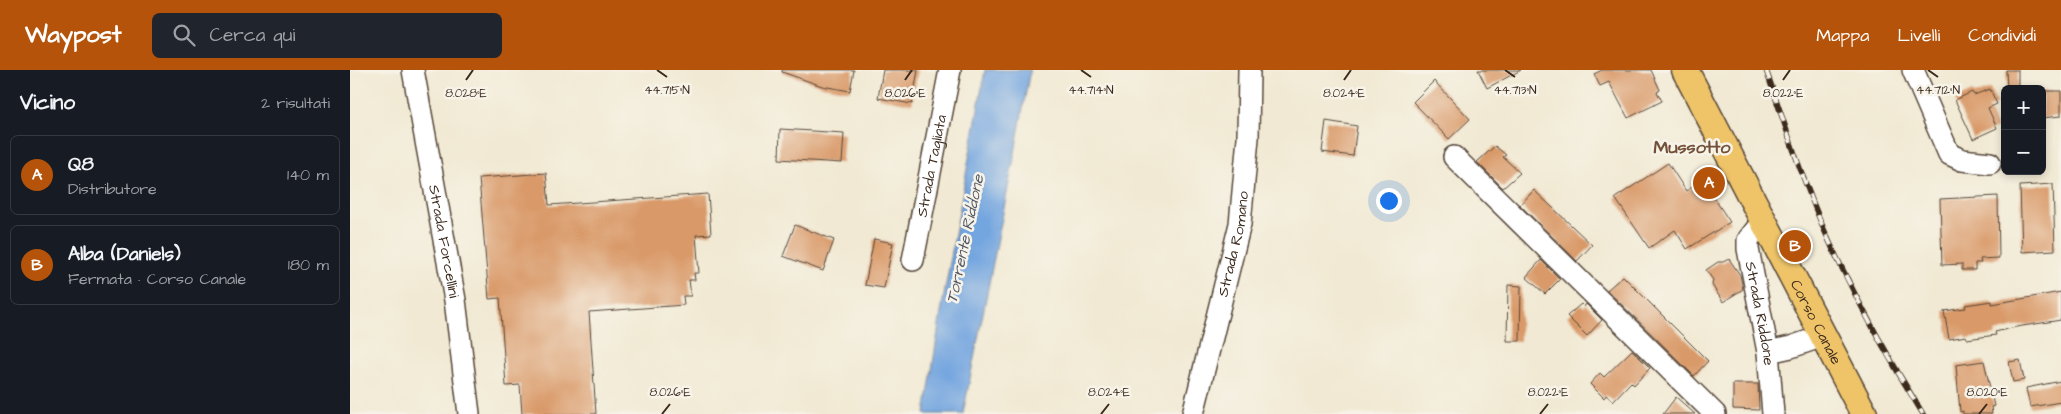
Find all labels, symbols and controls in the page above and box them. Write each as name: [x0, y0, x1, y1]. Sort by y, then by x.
search box: [152, 13, 502, 58]
text: Waypost: [25, 18, 122, 52]
icon: search: [170, 21, 198, 49]
text: Cerca qui: [210, 22, 295, 49]
text: Mappa: [1816, 23, 1870, 48]
text: Livelli: [1898, 23, 1940, 48]
text: Condividi: [1968, 23, 2036, 48]
text: 44.715°N: [644, 82, 690, 99]
text: 44.714°N: [1068, 82, 1114, 99]
text: 44.713°N: [1493, 82, 1537, 99]
text: 44.712°N: [1916, 82, 1960, 99]
text: 8.028°E: [445, 85, 487, 102]
text: 8.026°E: [884, 85, 926, 102]
text: 8.024°E: [1323, 85, 1365, 102]
text: 8.022°E: [1763, 85, 1803, 102]
map controls: [2001, 85, 2046, 175]
button: +: [2001, 85, 2046, 130]
text: Vicino: [20, 88, 75, 117]
text: 2 risultati: [261, 92, 330, 114]
street label: Strada Tagliata: [911, 112, 952, 219]
button: −: [2001, 130, 2046, 175]
district label: Mussotto: [1654, 135, 1731, 160]
text: Q8: [68, 151, 94, 178]
text: A: [32, 164, 42, 186]
text: 140 m: [287, 164, 329, 186]
pin: A: [1693, 164, 1725, 202]
water label: Torrente Riddone: [941, 171, 990, 305]
text: Distributore: [68, 178, 157, 200]
street label: Strada Forcellini: [424, 183, 465, 300]
your location: [1376, 188, 1402, 214]
street label: Strada Romano: [1212, 190, 1254, 299]
pin: B: [1779, 227, 1811, 265]
text: Alba (Daniels): [68, 241, 181, 268]
text: B: [31, 254, 43, 276]
text: 180 m: [288, 254, 329, 276]
street label: Strada Riddone: [1740, 260, 1780, 366]
text: Fermata · Corso Canale: [68, 268, 246, 290]
street label: Corso Canale: [1785, 276, 1847, 368]
text: 8.026°E: [649, 384, 691, 401]
text: 8.024°E: [1088, 384, 1130, 401]
text: 8.022°E: [1528, 384, 1568, 401]
text: 8.020°E: [1966, 384, 2008, 401]

